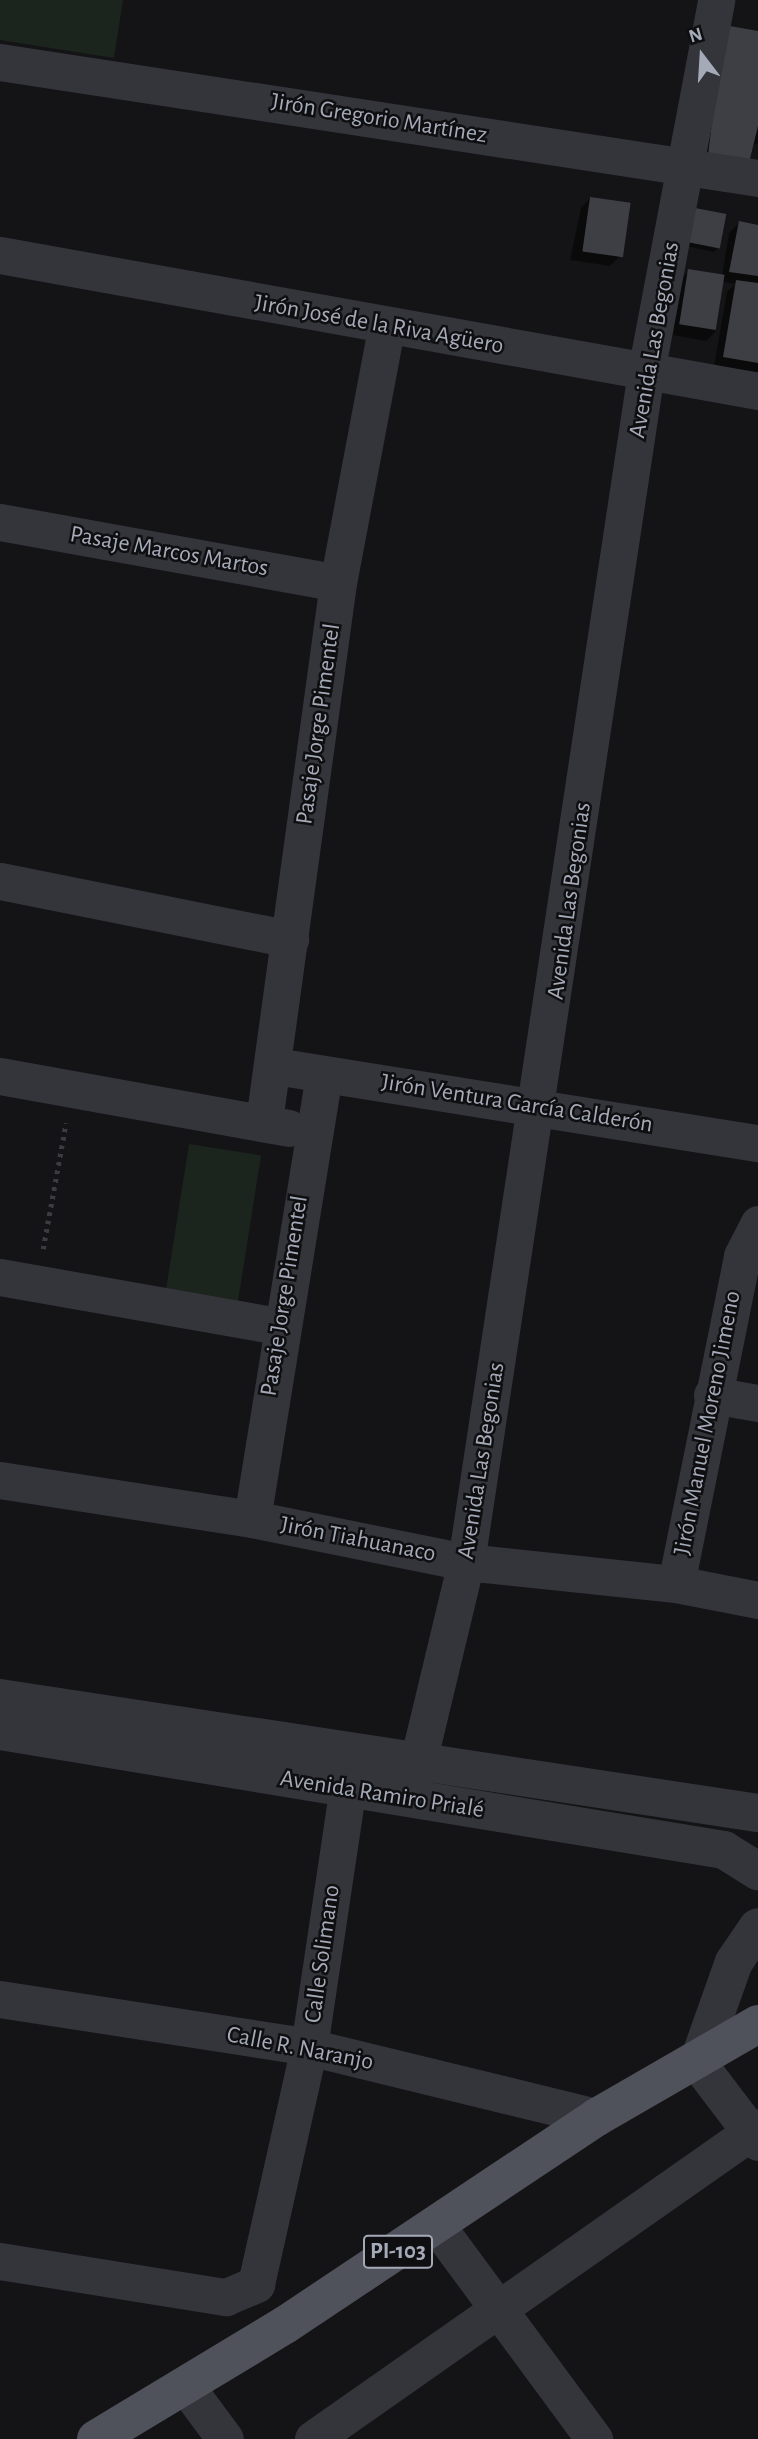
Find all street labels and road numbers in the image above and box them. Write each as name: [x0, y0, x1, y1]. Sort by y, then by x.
street label: Jirón Gregorio Martínez: [269, 88, 489, 150]
street label: Avenida Las Begonias: [624, 240, 686, 440]
street label: Jirón José de la Riva Agüero: [252, 289, 506, 361]
street label: Pasaje Marcos Martos: [68, 520, 270, 584]
street label: Pasaje Jorge Pimentel: [291, 622, 347, 826]
street label: Avenida Las Begonias: [542, 801, 598, 1001]
street label: Jirón Ventura García Calderón: [379, 1068, 655, 1140]
street label: Pasaje Jorge Pimentel: [255, 1194, 315, 1398]
street label: Jirón Manuel Moreno Jimeno: [668, 1288, 748, 1558]
street label: Avenida Las Begonias: [452, 1361, 512, 1561]
street label: Jirón Tiahuanaco: [278, 1511, 438, 1569]
street label: Avenida Ramiro Prialé: [278, 1765, 486, 1825]
street label: Calle Solimano: [299, 1883, 347, 2025]
street label: Calle R. Naranjo: [224, 2021, 376, 2077]
road number: PI-103: [363, 2232, 433, 2272]

